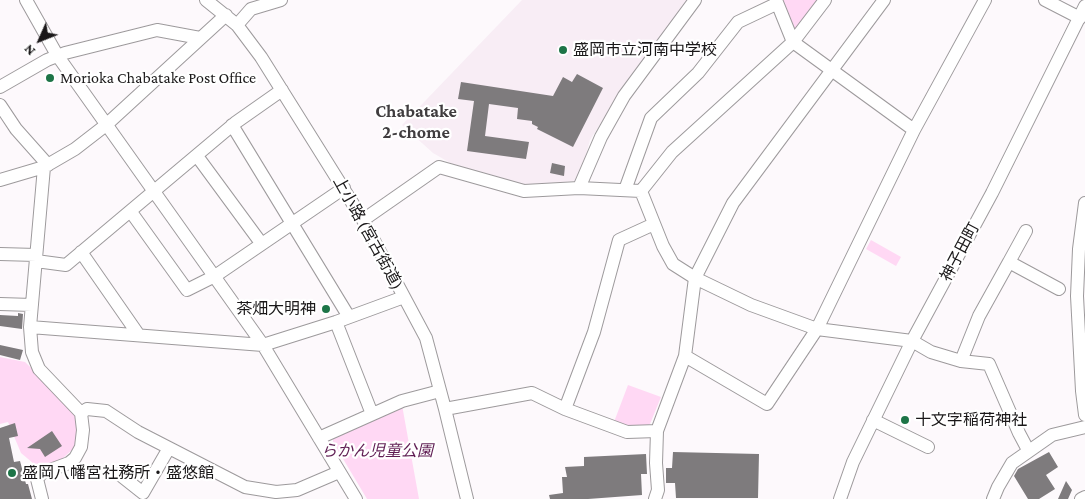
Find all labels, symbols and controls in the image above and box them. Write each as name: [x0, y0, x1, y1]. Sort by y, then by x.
north arrow: [15, 15, 65, 65]
place label: 盛岡市立河南中学校: [573, 40, 717, 60]
text: N: [20, 41, 38, 59]
marker: 盛岡市立河南中学校: [557, 44, 569, 56]
place label: Morioka Chabatake Post Office: [60, 68, 256, 88]
marker: Morioka Chabatake Post Office: [44, 72, 56, 84]
district label: Chabatake 2-chome: [375, 100, 457, 142]
street label: 上小路 (宮古街道): [329, 173, 407, 293]
street label: 神子田町: [937, 219, 983, 285]
place label: 茶畑大明神: [236, 299, 316, 319]
marker: 茶畑大明神: [320, 303, 332, 315]
place label: 十文字稲荷神社: [915, 410, 1027, 430]
marker: 十文字稲荷神社: [899, 414, 911, 426]
park label: らかん児童公園: [321, 441, 433, 461]
place label: 盛岡八幡宮社務所・盛悠館: [22, 463, 214, 483]
marker: 盛岡八幡宮社務所・盛悠館: [6, 467, 18, 479]

